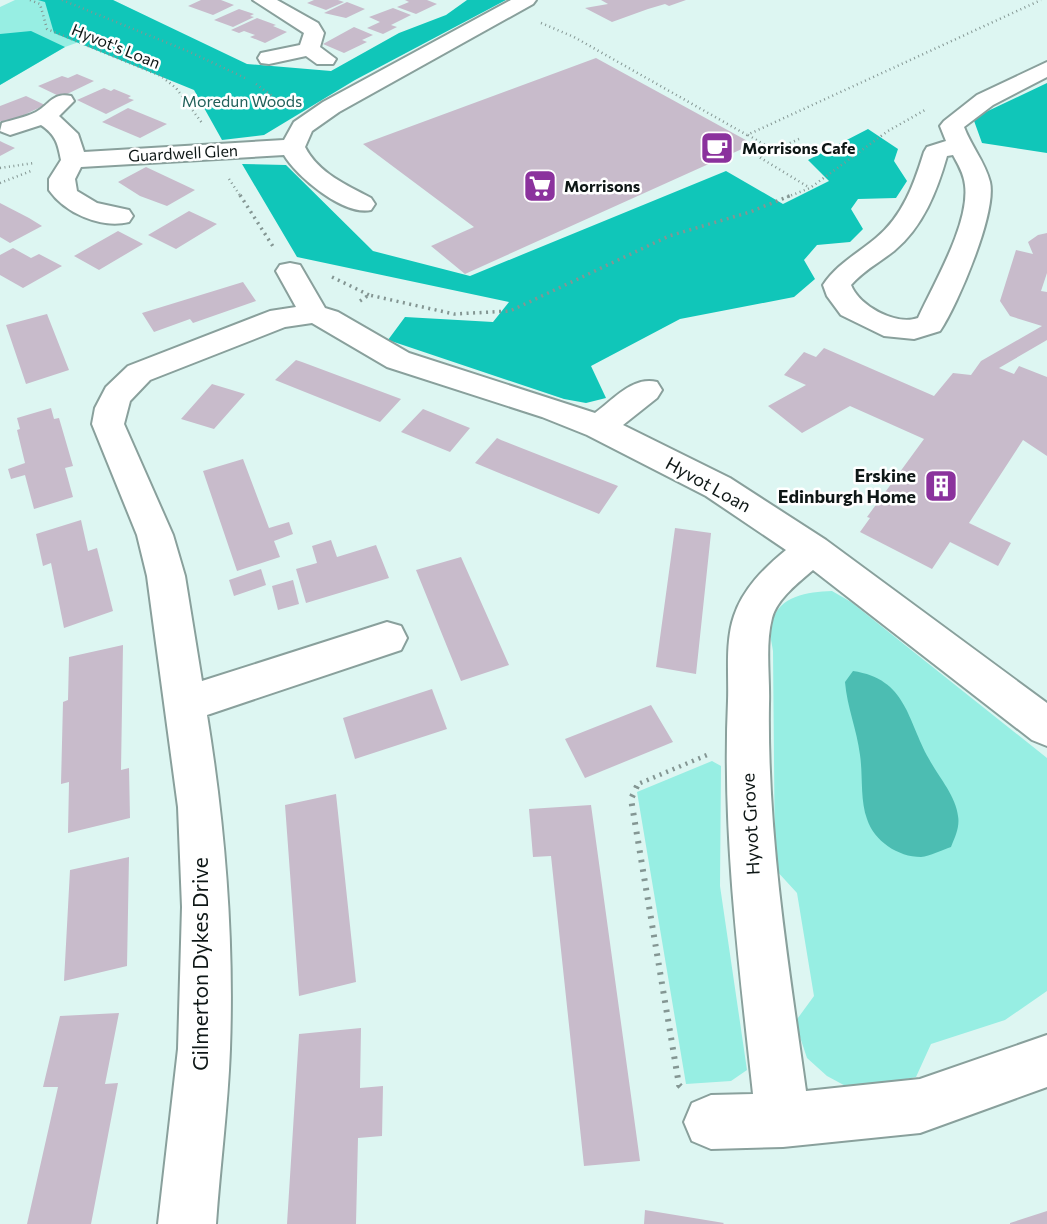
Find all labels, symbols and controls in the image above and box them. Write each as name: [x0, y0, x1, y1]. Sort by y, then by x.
street label: Hyvot's Loan: [69, 19, 163, 72]
park label: Moredun Woods: [182, 91, 302, 110]
cafe icon: Morrisons Cafe: [698, 129, 736, 167]
place label: Morrisons Cafe: [742, 138, 855, 157]
street label: Guardwell Glen: [128, 140, 238, 165]
supermarket icon: Morrisons: [521, 167, 559, 205]
place label: Morrisons: [564, 176, 640, 195]
street label: Hyvot Loan: [662, 452, 755, 517]
place label: Erskine Edinburgh Home: [778, 464, 916, 507]
building icon: Erskine Edinburgh Home: [922, 467, 960, 505]
street label: Hyvot Grove: [736, 772, 764, 876]
street label: Gilmerton Dykes Drive: [187, 857, 212, 1071]

